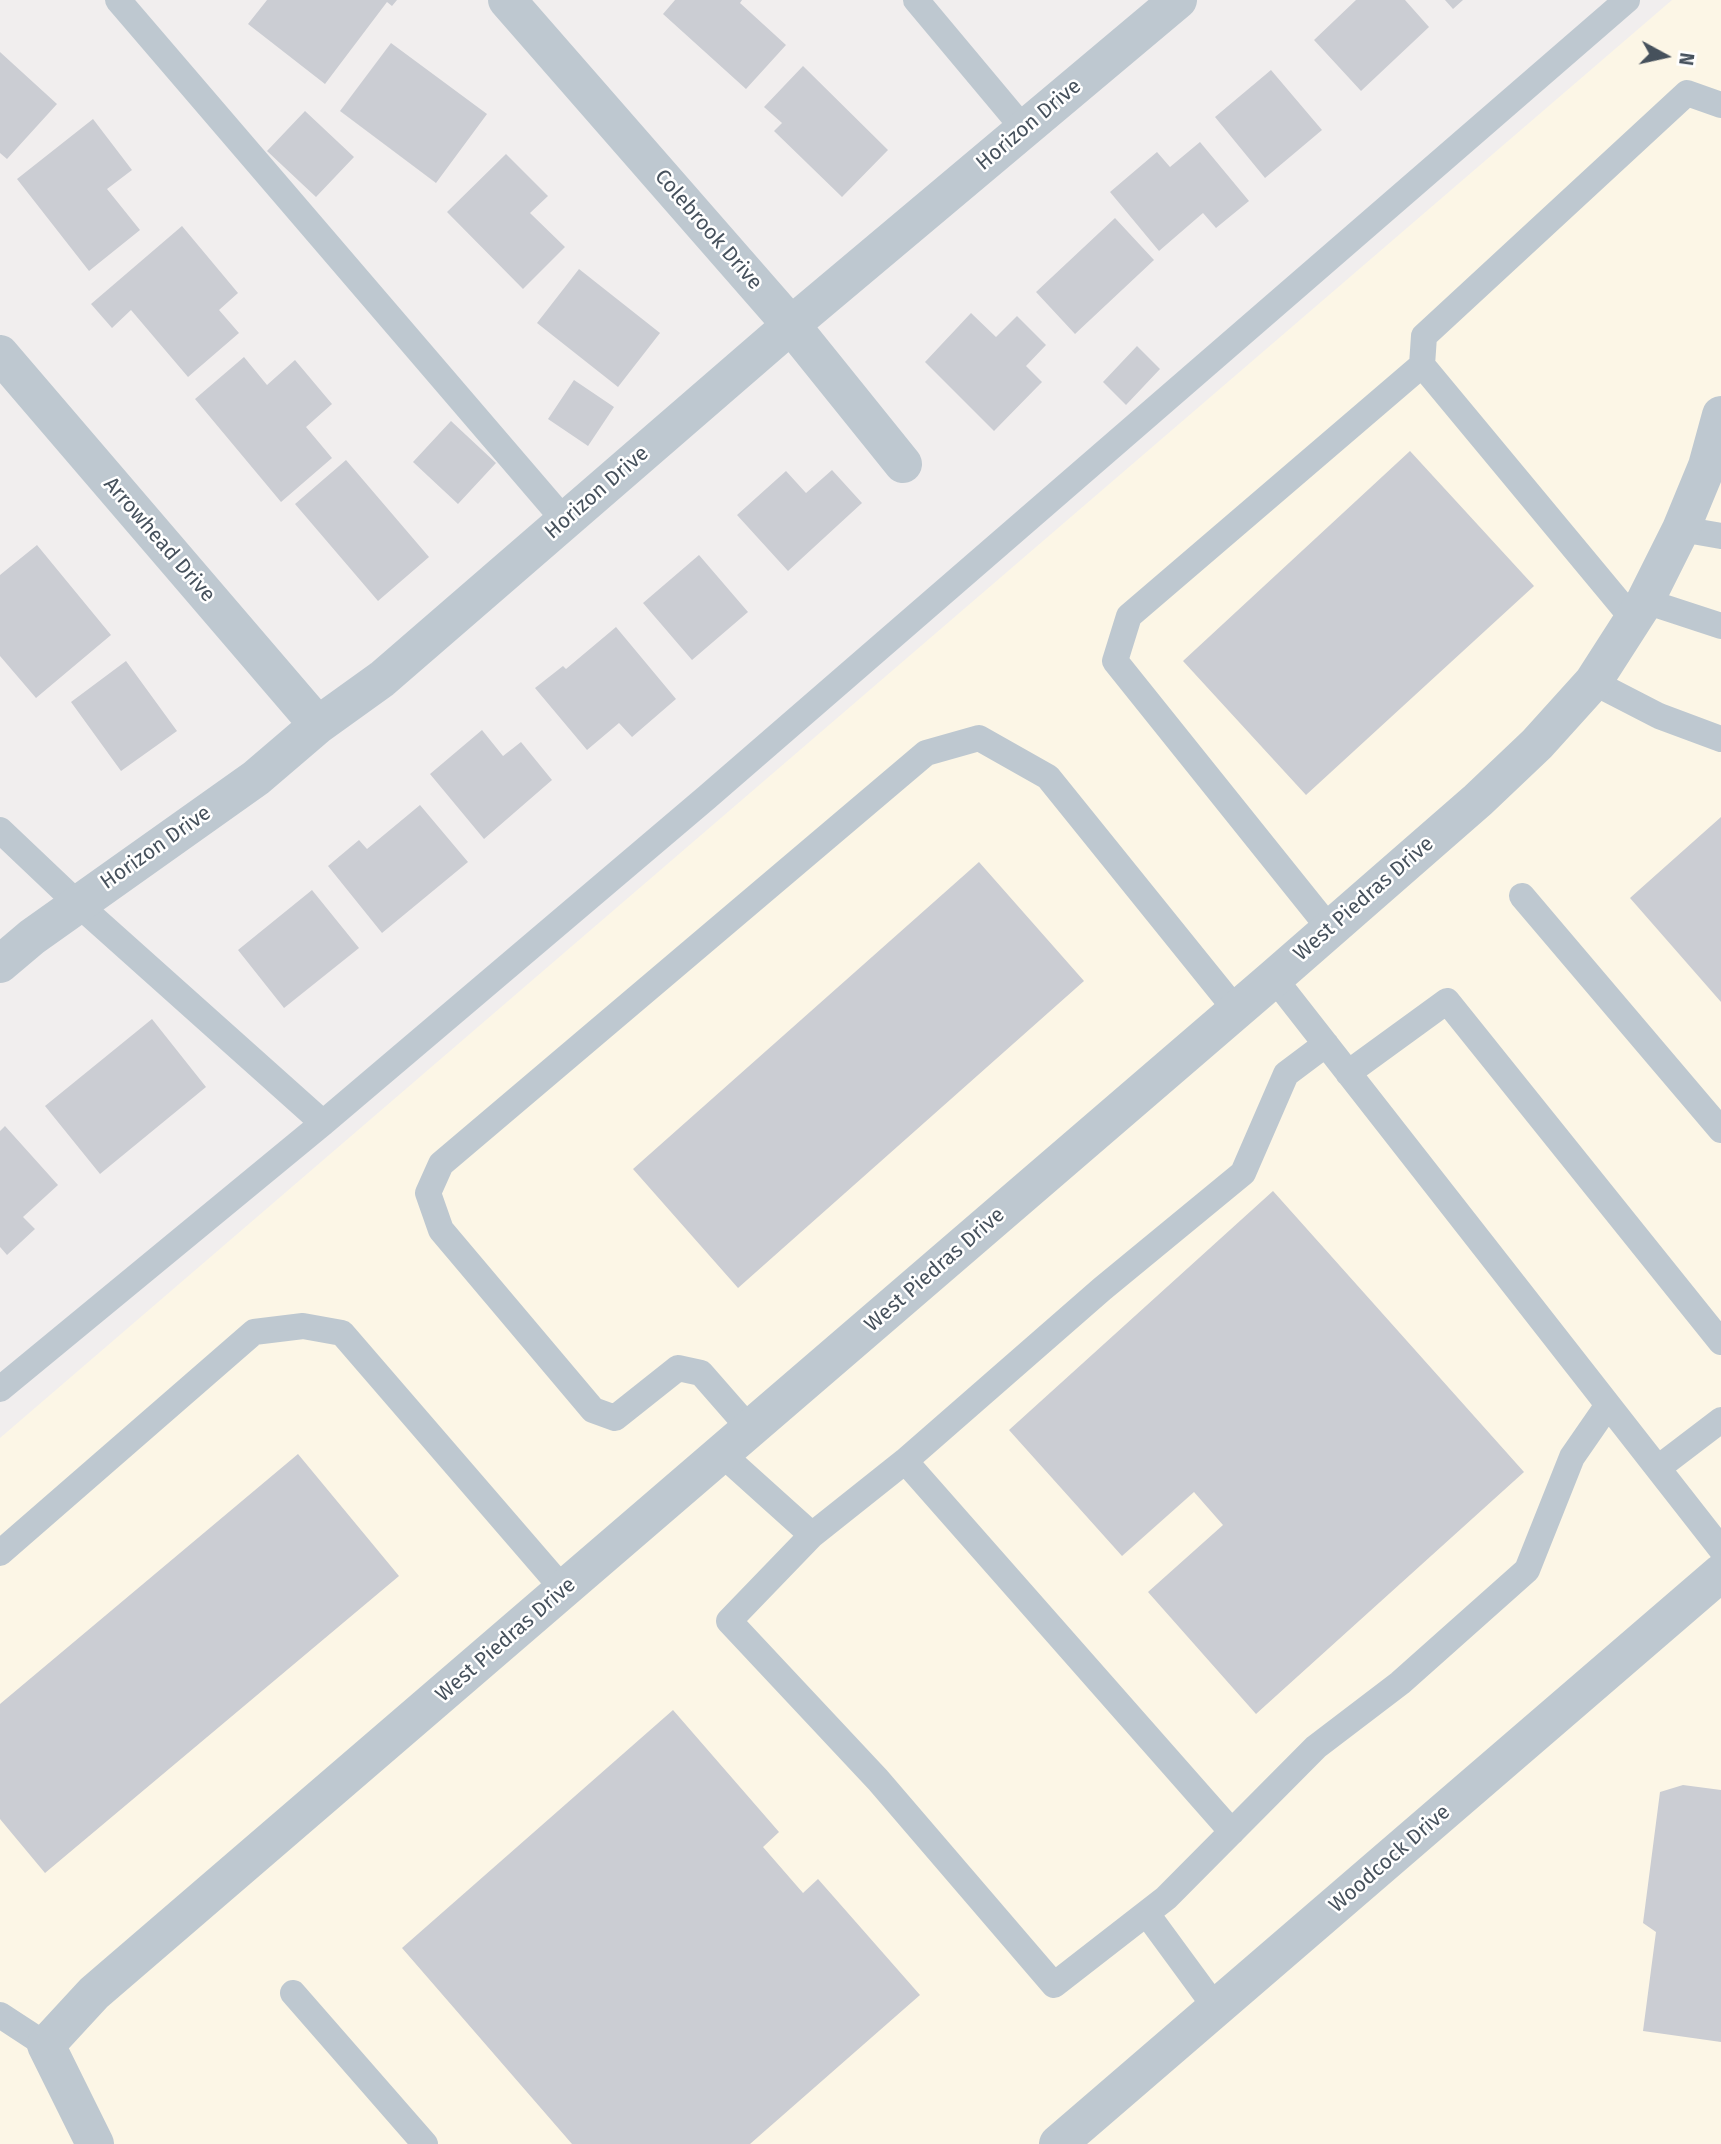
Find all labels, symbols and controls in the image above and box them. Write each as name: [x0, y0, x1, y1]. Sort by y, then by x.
north arrow: [1630, 21, 1700, 91]
text: N: [1674, 51, 1699, 67]
street label: Horizon Drive: [971, 74, 1087, 176]
street label: Colebrook Drive: [649, 165, 767, 295]
street label: Horizon Drive: [540, 441, 654, 545]
street label: Arrowhead Drive: [98, 472, 220, 608]
street label: Horizon Drive: [96, 801, 216, 895]
street label: West Piedras Drive: [1289, 831, 1439, 967]
street label: West Piedras Drive: [860, 1202, 1010, 1338]
street label: West Piedras Drive: [431, 1572, 581, 1708]
street label: Woodcock Drive: [1324, 1800, 1456, 1918]

